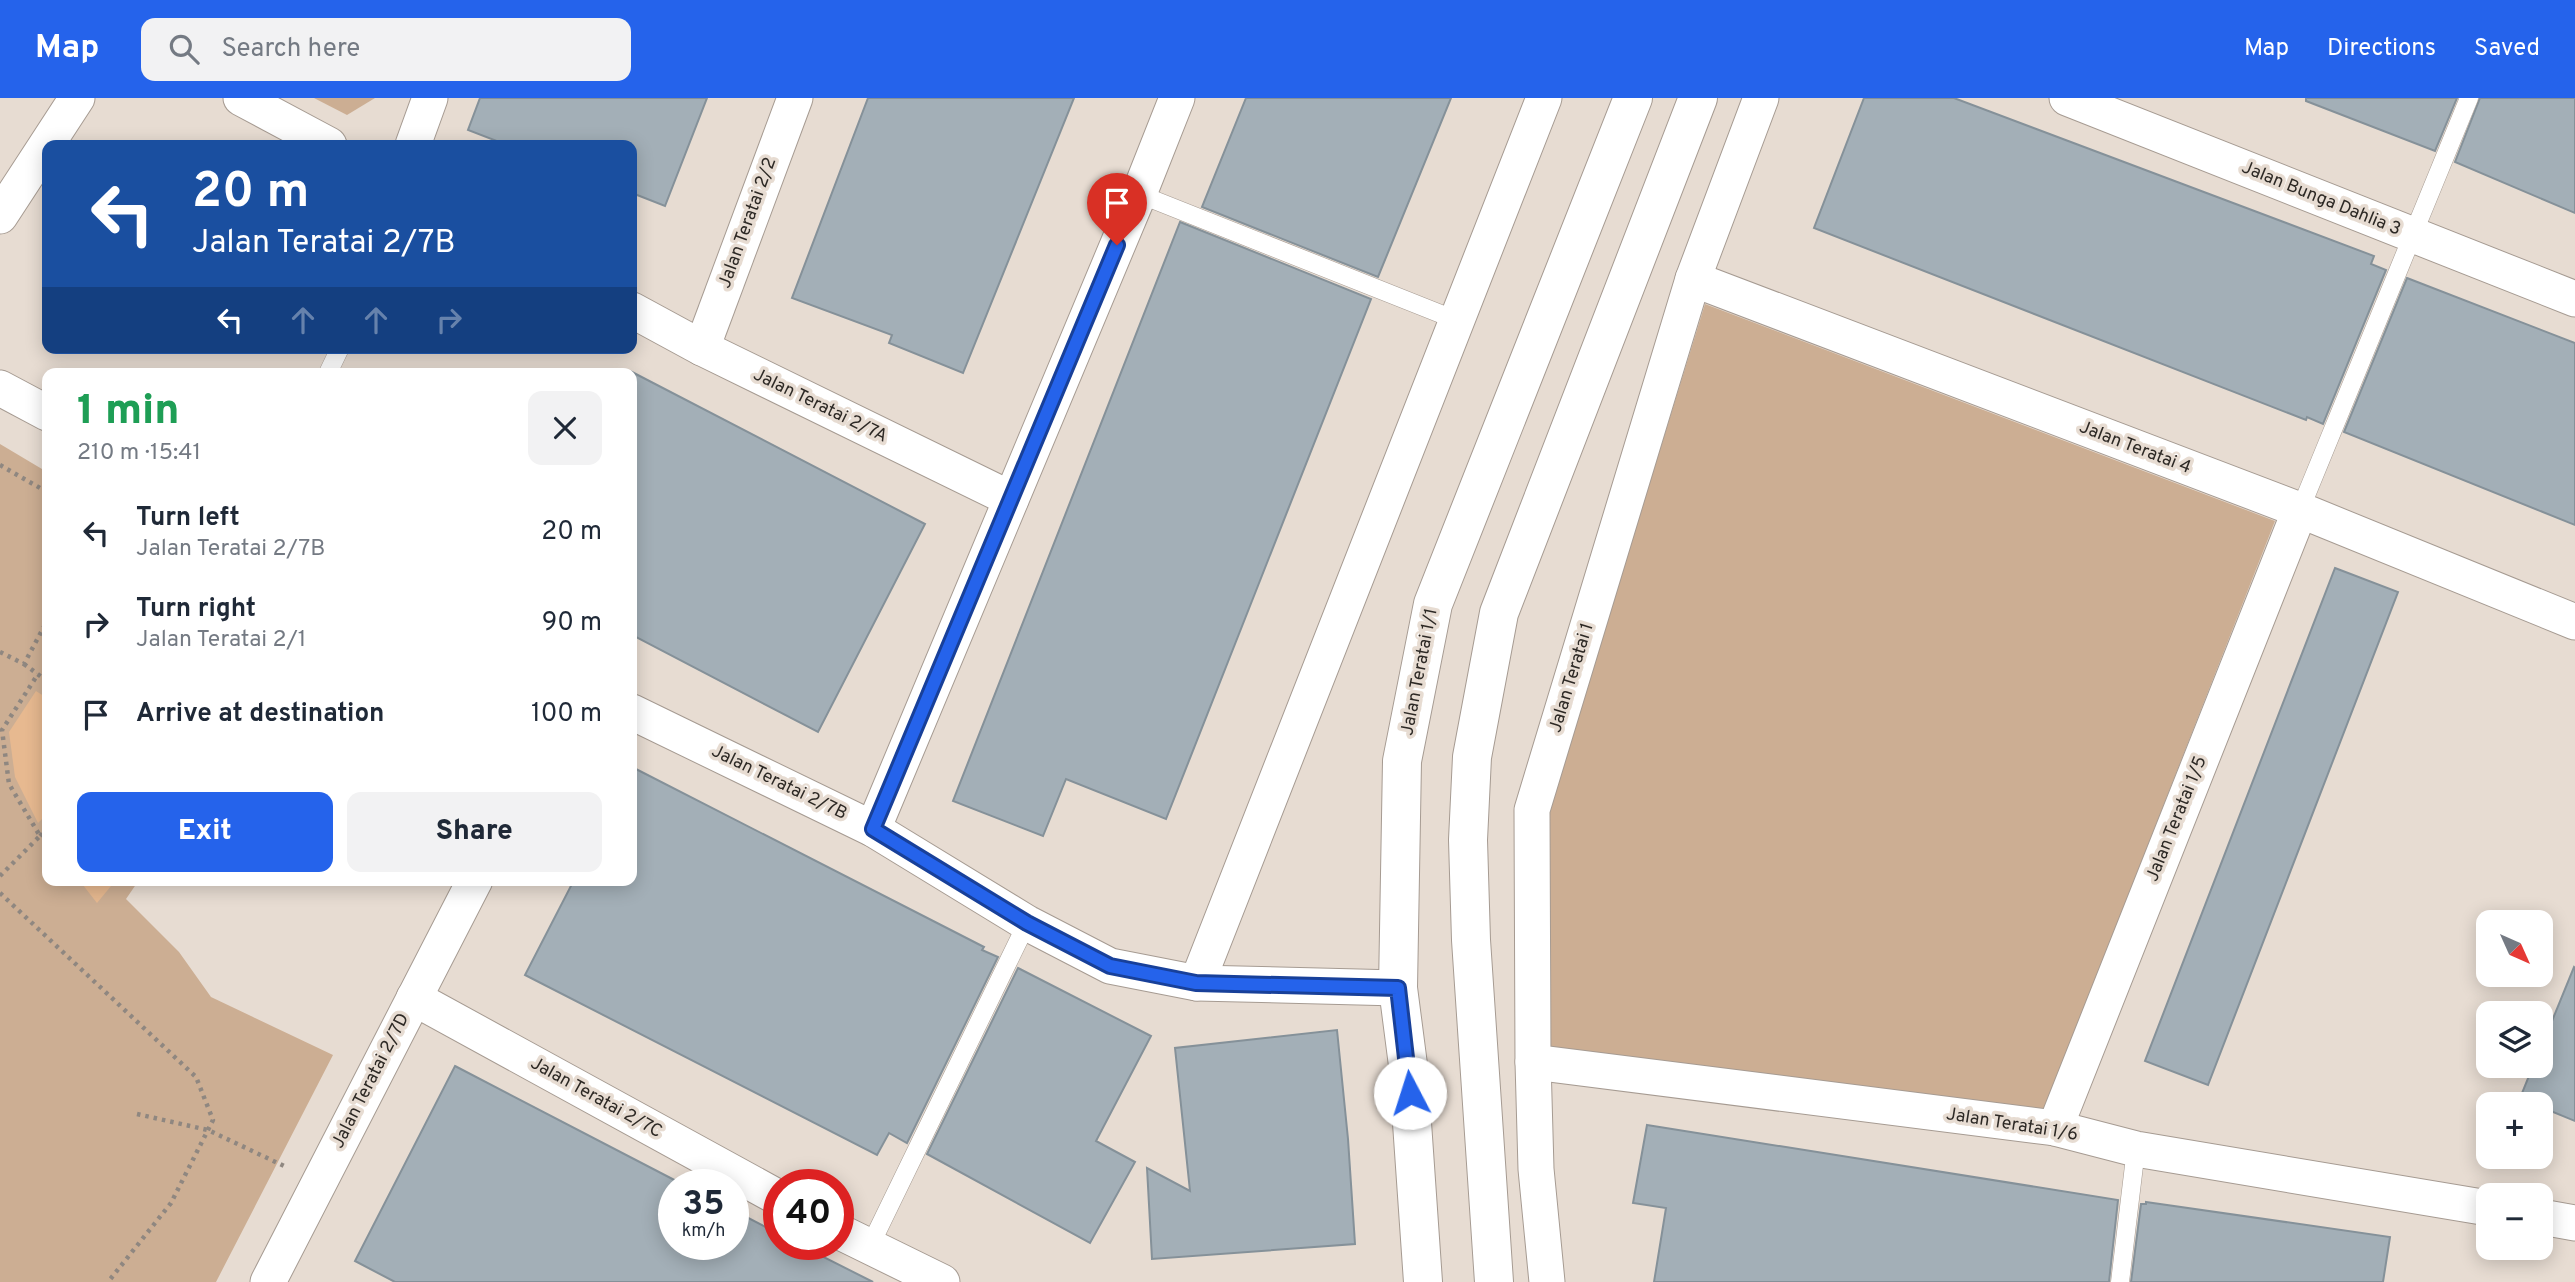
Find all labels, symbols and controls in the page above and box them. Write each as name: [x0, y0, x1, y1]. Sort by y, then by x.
search box: [141, 18, 631, 81]
text: Map: [35, 28, 99, 70]
icon: search: [165, 30, 203, 68]
text: Search here: [221, 33, 360, 66]
text: Map: [2244, 34, 2289, 64]
text: Directions: [2327, 34, 2436, 64]
text: Saved: [2474, 34, 2540, 64]
street label: Jalan Teratai 2/2: [714, 154, 782, 292]
street label: Jalan Bunga Dahlia 3: [2238, 157, 2404, 241]
text: 20 m: [192, 163, 309, 225]
icon: left: [77, 168, 168, 259]
pin: [1087, 173, 1147, 245]
icon: arrive: [1098, 184, 1136, 222]
text: Jalan Teratai 2/7B: [192, 224, 455, 264]
icon: left: [211, 301, 249, 339]
icon: ahead: [284, 301, 322, 339]
icon: ahead: [357, 301, 395, 339]
icon: right: [430, 301, 468, 339]
street label: Jalan Teratai 2/7A: [749, 364, 891, 448]
text: 1 min: [77, 386, 180, 439]
button: close: [528, 391, 602, 465]
street label: Jalan Teratai 4: [2076, 416, 2194, 480]
text: 210 m · 15:41: [77, 439, 201, 468]
text: Turn left: [136, 502, 240, 535]
icon: left: [77, 514, 115, 552]
text: 20 m: [541, 516, 602, 549]
text: Jalan Teratai 2/7B: [136, 535, 325, 564]
text: Turn right: [136, 593, 256, 626]
icon: right: [77, 605, 115, 643]
street label: Jalan Teratai 1/1: [1396, 606, 1444, 738]
text: 90 m: [542, 607, 602, 640]
street label: Jalan Teratai 1: [1544, 620, 1600, 736]
text: Jalan Teratai 2/1: [136, 626, 306, 655]
icon: arrive: [77, 696, 115, 734]
text: Arrive at destination: [136, 698, 384, 731]
text: 100 m: [531, 698, 602, 731]
street label: Jalan Teratai 2/7B: [707, 740, 851, 826]
street label: Jalan Teratai 1/5: [2141, 753, 2213, 885]
button: Exit: [77, 792, 333, 872]
button: Share: [347, 792, 602, 872]
north arrow: [2476, 910, 2553, 987]
map controls: [2476, 910, 2553, 1260]
button: layers: [2476, 1001, 2553, 1078]
street label: Jalan Teratai 2/7D: [327, 1010, 415, 1152]
street label: Jalan Teratai 2/7C: [526, 1052, 666, 1144]
position arrow: [1373, 1056, 1447, 1130]
button: +: [2476, 1092, 2553, 1169]
street label: Jalan Teratai 1/6: [1944, 1103, 2080, 1147]
speed limit sign: 40: [763, 1169, 854, 1260]
text: 35: [682, 1183, 725, 1227]
button: −: [2476, 1183, 2553, 1260]
text: km/h: [682, 1220, 725, 1243]

